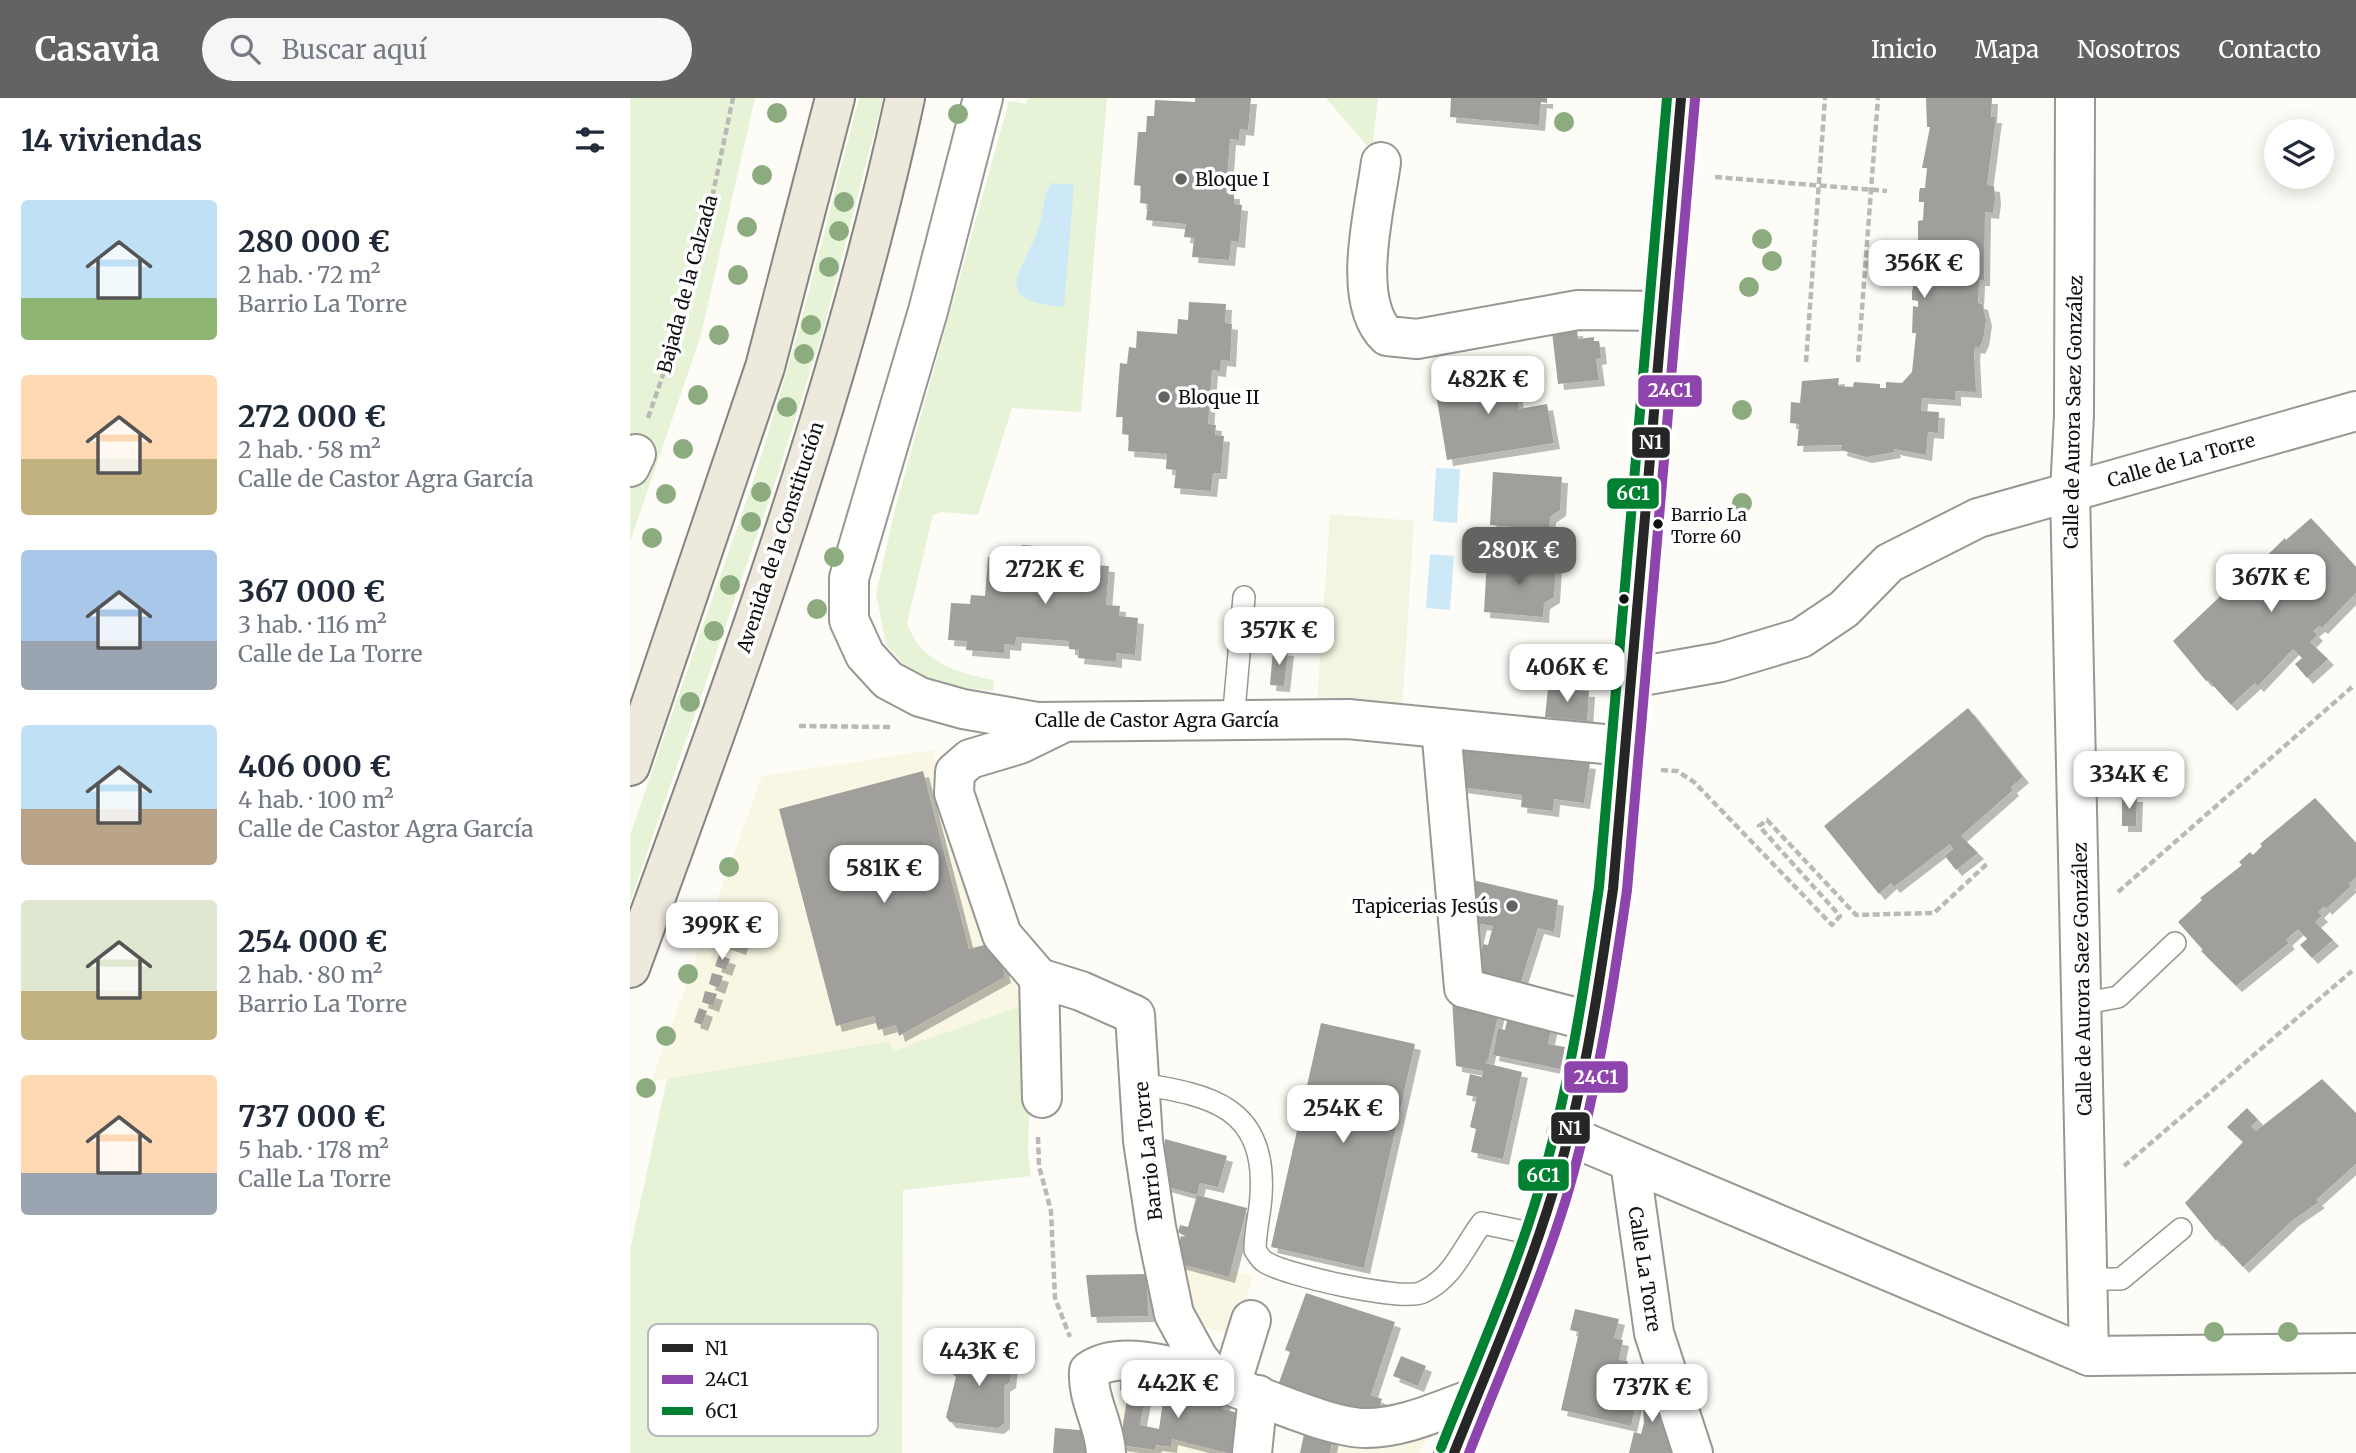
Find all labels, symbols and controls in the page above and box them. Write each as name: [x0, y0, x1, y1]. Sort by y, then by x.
search box: [202, 18, 692, 81]
text: Casavia: [35, 29, 160, 70]
icon: search: [226, 30, 264, 68]
text: Buscar aquí: [282, 33, 427, 66]
text: Inicio: [1871, 34, 1937, 65]
text: Mapa: [1975, 34, 2039, 65]
text: Nosotros: [2077, 34, 2181, 65]
text: Contacto: [2219, 34, 2321, 65]
map controls: [2264, 119, 2334, 189]
button: layers: [2264, 119, 2334, 189]
text: 14 viviendas: [21, 121, 202, 159]
icon: filters: [571, 121, 609, 159]
place label: Bloque I: [1195, 167, 1270, 191]
marker: Bloque I: [1173, 171, 1189, 187]
street label: Bajada de la Calzada: [652, 192, 722, 376]
text: 280 000 €: [238, 222, 390, 260]
icon: home: [77, 228, 161, 312]
pin: 356K €: [1867, 240, 1981, 300]
text: 356K €: [1885, 248, 1963, 277]
text: 2 hab. · 72 m²: [238, 260, 380, 289]
street label: Calle de Aurora Saez González: [2059, 275, 2087, 549]
text: Barrio La Torre: [238, 289, 407, 318]
pin: 482K €: [1431, 356, 1545, 416]
text: 482K €: [1447, 364, 1529, 393]
line badge: 24C1: [1637, 374, 1703, 408]
text: 24C1: [1648, 378, 1692, 402]
place label: Bloque II: [1178, 385, 1260, 409]
marker: Bloque II: [1156, 389, 1172, 405]
text: 272 000 €: [238, 397, 386, 435]
icon: home: [77, 403, 161, 487]
street label: Avenida de la Constitución: [731, 418, 829, 656]
line badge: N1: [1631, 426, 1671, 459]
street label: Calle de La Torre: [2104, 427, 2258, 493]
text: N1: [1639, 430, 1663, 454]
text: 2 hab. · 58 m²: [238, 435, 381, 464]
text: Calle de Castor Agra García: [238, 464, 534, 493]
line badge: 6C1: [1606, 477, 1660, 510]
text: 6C1: [1616, 481, 1650, 505]
place label: Barrio La Torre 60: [1671, 504, 1747, 548]
marker: Barrio La Torre 60: [1651, 517, 1665, 531]
pin: 280K €: [1462, 528, 1576, 587]
text: 280K €: [1478, 535, 1560, 564]
pin: 272K €: [988, 546, 1102, 606]
text: 272K €: [1005, 554, 1085, 583]
pin: 367K €: [2214, 554, 2328, 614]
text: 367K €: [2232, 562, 2310, 591]
text: 367 000 €: [238, 572, 385, 610]
icon: home: [77, 578, 161, 662]
unlabelled marker: [1617, 592, 1631, 606]
pin: 357K €: [1222, 608, 1336, 667]
text: 3 hab. · 116 m²: [238, 610, 387, 639]
text: 357K €: [1240, 615, 1318, 644]
text: Calle de La Torre: [238, 639, 422, 668]
pin: 406K €: [1510, 644, 1624, 704]
text: 406K €: [1526, 652, 1608, 681]
street label: Calle de Castor Agra García: [1035, 708, 1279, 732]
text: 406 000 €: [238, 747, 391, 785]
pin: 334K €: [2072, 752, 2186, 811]
icon: home: [77, 753, 161, 837]
text: 334K €: [2090, 759, 2168, 788]
text: 4 hab. · 100 m²: [238, 785, 394, 814]
text: Calle de Castor Agra García: [238, 814, 534, 843]
street label: Calle de Aurora Saez González: [2068, 842, 2096, 1116]
pin: 581K €: [827, 846, 941, 905]
text: 581K €: [846, 853, 922, 882]
place label: Tapicerias Jesús: [1352, 894, 1498, 918]
marker: Tapicerias Jesús: [1504, 898, 1520, 914]
pin: 399K €: [665, 902, 779, 962]
text: 399K €: [682, 910, 762, 939]
text: 254 000 €: [238, 922, 387, 960]
icon: home: [77, 928, 161, 1012]
text: 2 hab. · 80 m²: [238, 960, 382, 989]
text: Barrio La Torre: [238, 989, 407, 1018]
line badge: 24C1: [1563, 1060, 1629, 1094]
text: 24C1: [1574, 1065, 1618, 1089]
street label: Barrio La Torre: [1129, 1080, 1167, 1222]
pin: 254K €: [1286, 1086, 1400, 1145]
text: 254K €: [1303, 1093, 1383, 1122]
text: 737 000 €: [238, 1097, 386, 1135]
icon: home: [77, 1103, 161, 1187]
line badge: N1: [1550, 1111, 1591, 1145]
text: N1: [1558, 1116, 1582, 1140]
text: 5 hab. · 178 m²: [238, 1135, 389, 1164]
line badge: 6C1: [1517, 1158, 1570, 1192]
text: 6C1: [1526, 1163, 1560, 1187]
text: Calle La Torre: [238, 1164, 391, 1193]
street label: Calle La Torre: [1623, 1205, 1667, 1333]
legend: [648, 1324, 878, 1436]
pin: 443K €: [922, 1328, 1036, 1388]
text: N1: [705, 1336, 729, 1360]
text: 443K €: [939, 1336, 1019, 1365]
pin: 442K €: [1121, 1360, 1235, 1420]
pin: 737K €: [1595, 1364, 1709, 1424]
text: 24C1: [705, 1367, 749, 1391]
text: 442K €: [1137, 1368, 1219, 1397]
text: 737K €: [1612, 1372, 1692, 1401]
text: 6C1: [705, 1399, 738, 1423]

